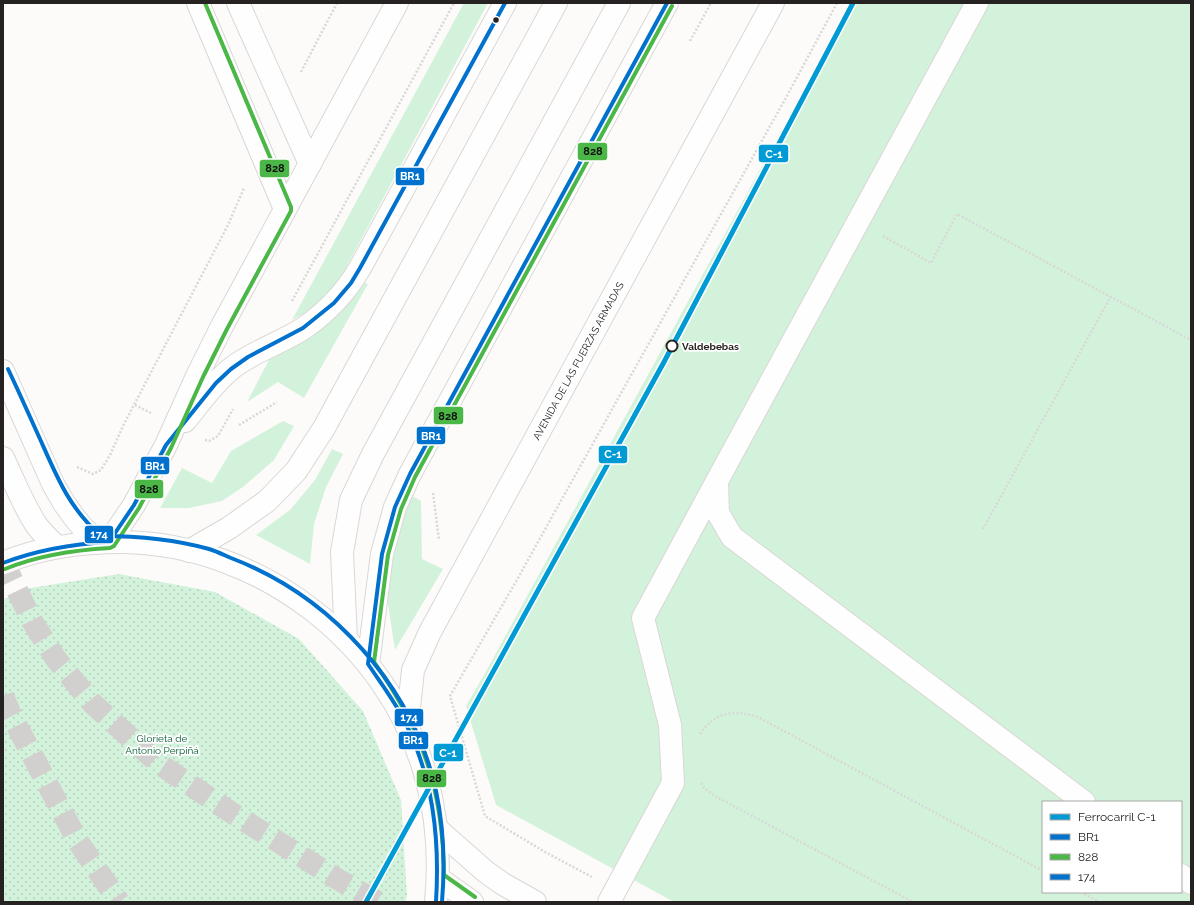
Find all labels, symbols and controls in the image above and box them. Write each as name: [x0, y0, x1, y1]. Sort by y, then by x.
unlabelled marker: [491, 15, 501, 25]
line badge: 828: [577, 142, 608, 161]
line badge: C-1: [758, 144, 789, 163]
text: 828: [583, 145, 603, 158]
text: C-1: [765, 148, 783, 161]
line badge: 828: [259, 159, 290, 178]
text: 828: [265, 162, 285, 175]
line badge: BR1: [395, 167, 425, 186]
text: BR1: [400, 170, 421, 183]
street label: AVENIDA DE LAS FUERZAS ARMADAS: [531, 280, 626, 442]
marker: Valdebebas: [665, 339, 679, 353]
place label: Valdebebas: [682, 341, 739, 352]
line badge: 828: [433, 406, 464, 425]
text: 828: [438, 410, 458, 423]
line badge: BR1: [416, 426, 446, 445]
text: BR1: [421, 430, 442, 443]
line badge: C-1: [598, 445, 628, 464]
text: C-1: [604, 448, 622, 461]
line badge: BR1: [140, 456, 170, 475]
text: BR1: [145, 460, 166, 473]
line badge: 828: [134, 479, 164, 499]
text: 828: [139, 483, 159, 496]
line badge: 174: [84, 525, 114, 544]
text: 174: [90, 528, 108, 541]
line badge: 174: [394, 708, 424, 727]
text: 174: [400, 711, 418, 724]
line badge: BR1: [398, 731, 429, 750]
park label: Glorieta de Antonio Perpiñá: [125, 733, 199, 756]
text: BR1: [403, 734, 424, 747]
line badge: C-1: [433, 743, 464, 762]
text: C-1: [439, 747, 457, 760]
line badge: 828: [416, 769, 447, 788]
text: 828: [422, 772, 442, 785]
legend: [1042, 801, 1182, 893]
text: Ferrocarril C-1: [1078, 810, 1156, 824]
text: BR1: [1078, 830, 1099, 844]
text: 828: [1078, 850, 1098, 864]
text: 174: [1078, 870, 1096, 884]

